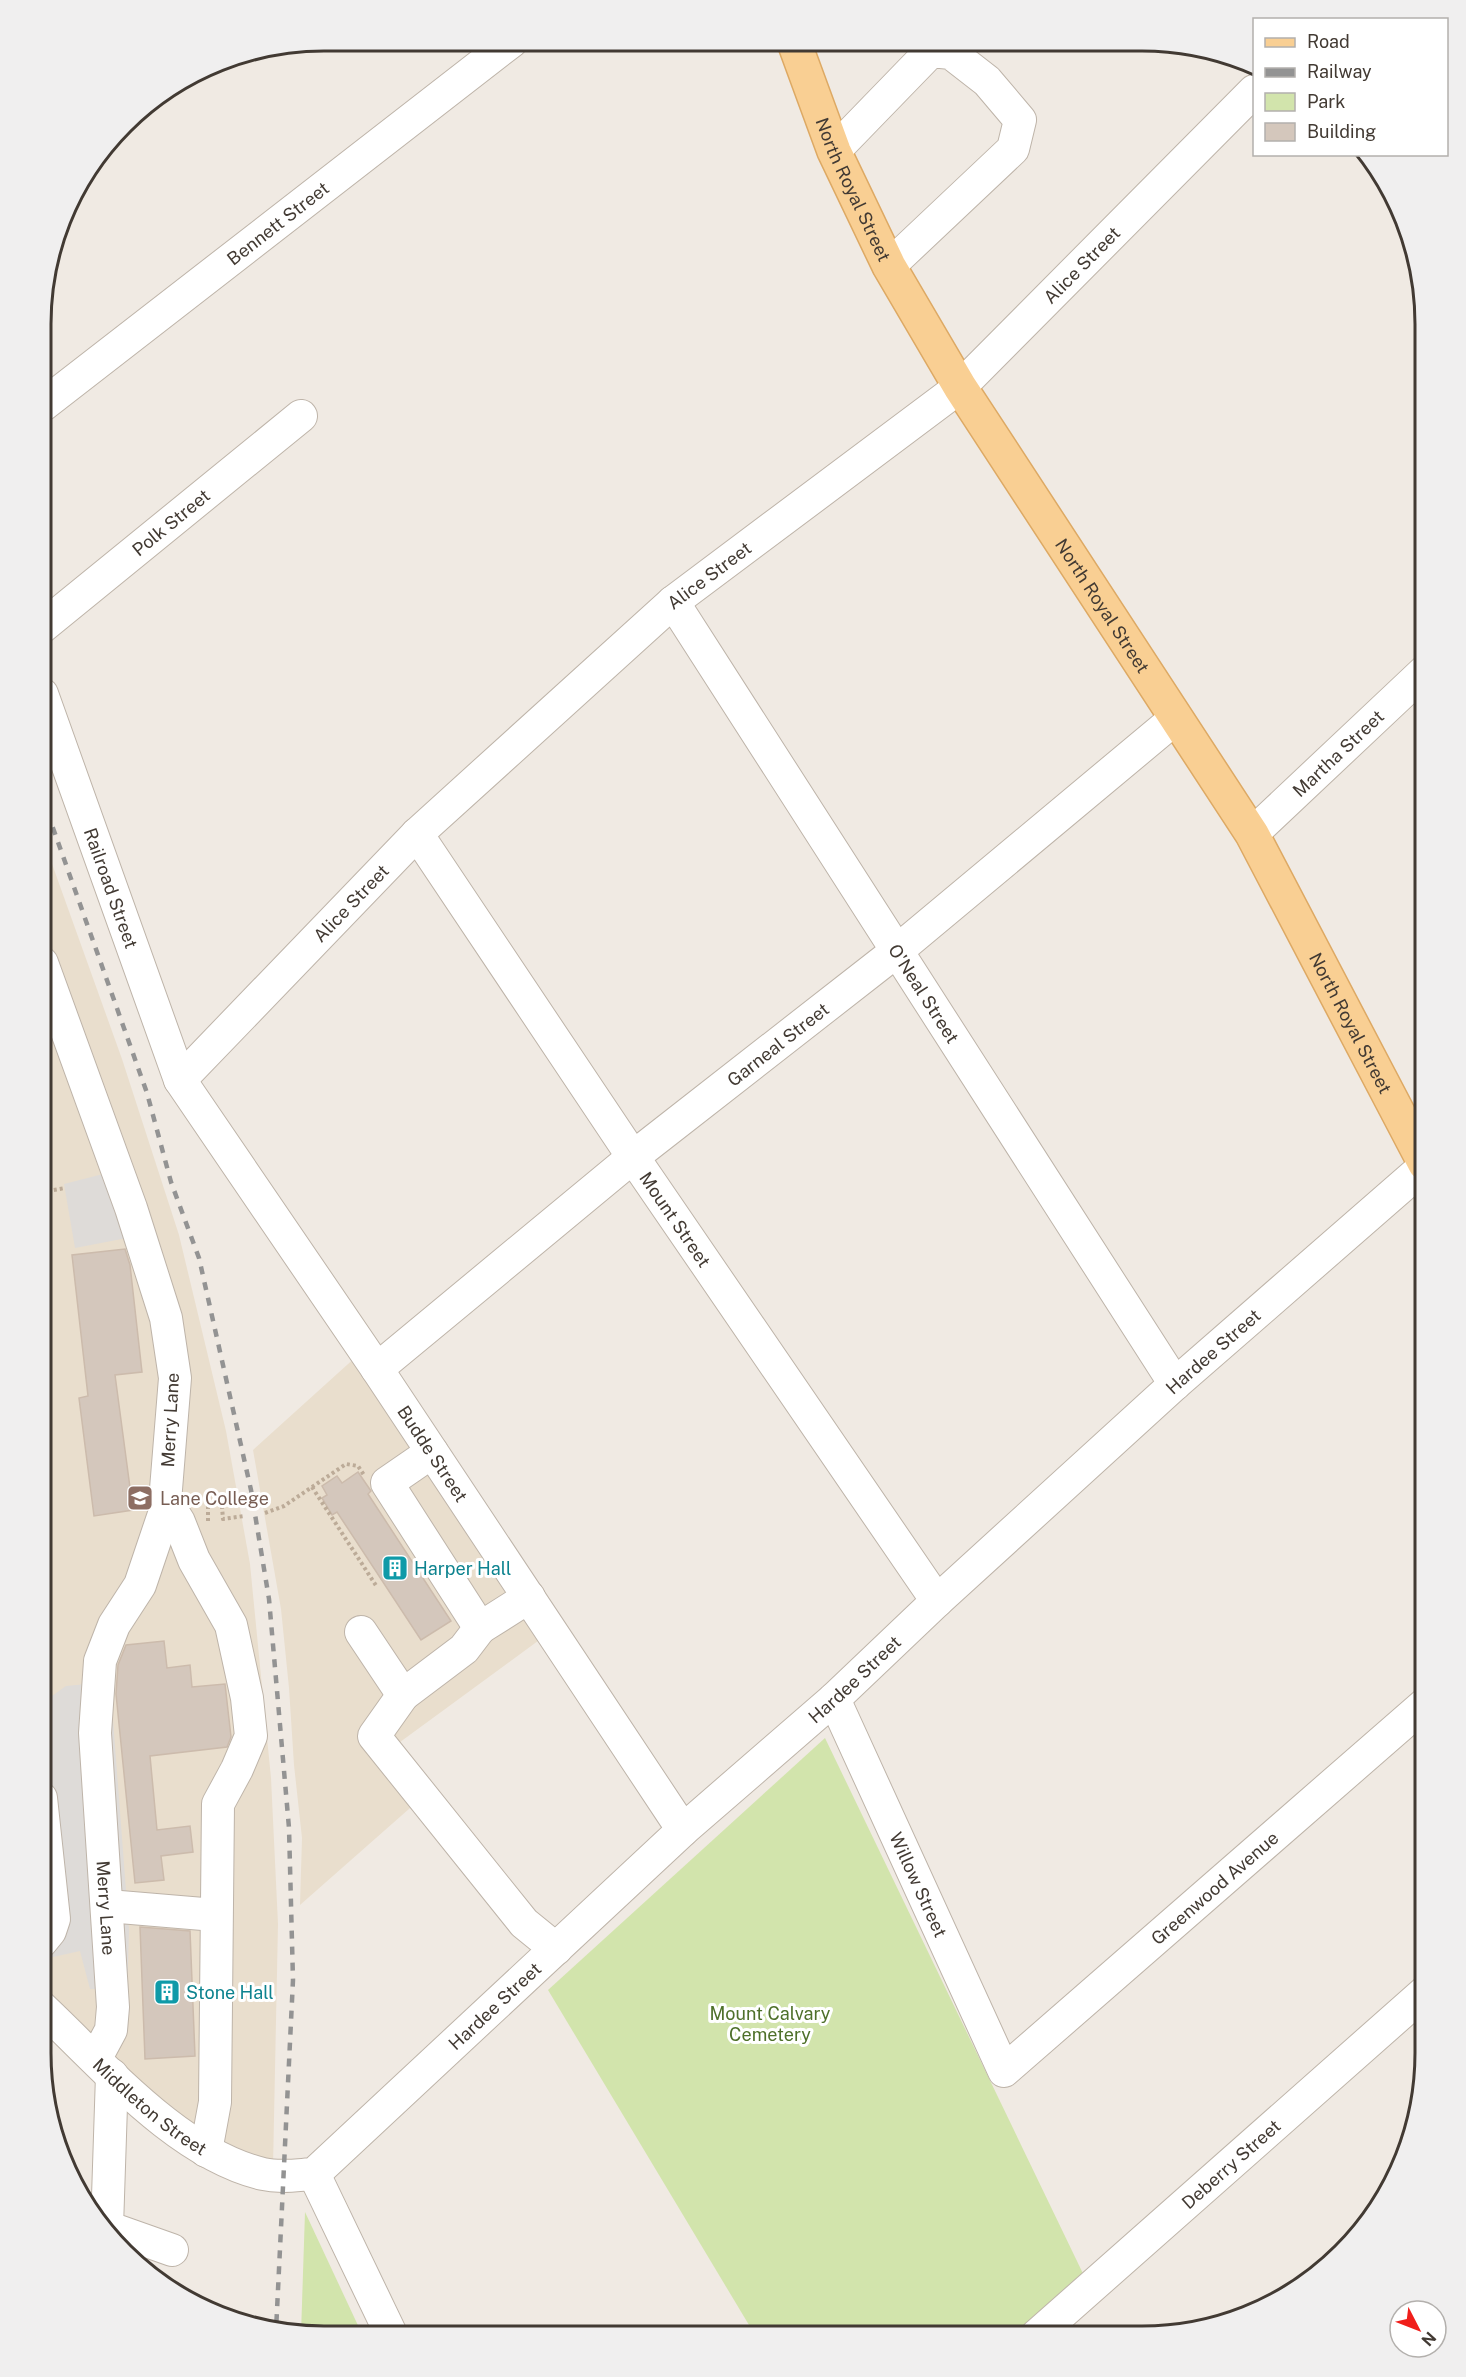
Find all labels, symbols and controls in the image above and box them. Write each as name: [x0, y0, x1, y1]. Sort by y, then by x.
legend: [1253, 18, 1448, 156]
text: Road: [1307, 31, 1350, 52]
text: Railway: [1307, 61, 1372, 82]
text: Park: [1307, 91, 1345, 112]
street label: North Royal Street: [812, 114, 896, 265]
text: Building: [1307, 121, 1376, 142]
street label: Bennett Street: [223, 177, 333, 269]
street label: Alice Street: [1039, 222, 1124, 307]
street label: Polk Street: [128, 484, 214, 560]
street label: North Royal Street: [1051, 535, 1154, 677]
street label: Alice Street: [663, 537, 755, 613]
street label: Martha Street: [1288, 705, 1388, 801]
street label: Railroad Street: [80, 825, 143, 951]
street label: Alice Street: [309, 860, 393, 946]
street label: O'Neal Street: [885, 940, 964, 1047]
street label: North Royal Street: [1305, 949, 1397, 1097]
street label: Garneal Street: [723, 998, 833, 1090]
street label: Mount Street: [636, 1168, 716, 1271]
street label: Hardee Street: [1161, 1304, 1264, 1398]
street label: Merry Lane: [157, 1372, 183, 1468]
street label: Budde Street: [394, 1401, 473, 1506]
school or university icon: Lane College: [125, 1483, 155, 1513]
place label: Lane College: [160, 1488, 269, 1509]
building icon: Harper Hall: [380, 1553, 410, 1583]
place label: Harper Hall: [414, 1558, 511, 1579]
street label: Hardee Street: [804, 1631, 905, 1727]
street label: Greenwood Avenue: [1146, 1827, 1282, 1949]
street label: Willow Street: [886, 1829, 952, 1940]
street label: Merry Lane: [93, 1860, 120, 1956]
street label: Hardee Street: [444, 1958, 545, 2054]
building icon: Stone Hall: [152, 1977, 182, 2007]
place label: Stone Hall: [186, 1982, 274, 2003]
park label: Mount Calvary Cemetery: [710, 2003, 831, 2045]
street label: Middleton Street: [89, 2054, 211, 2159]
street label: Deberry Street: [1177, 2115, 1284, 2213]
north arrow: [1388, 2299, 1448, 2359]
text: N: [1418, 2328, 1440, 2350]

